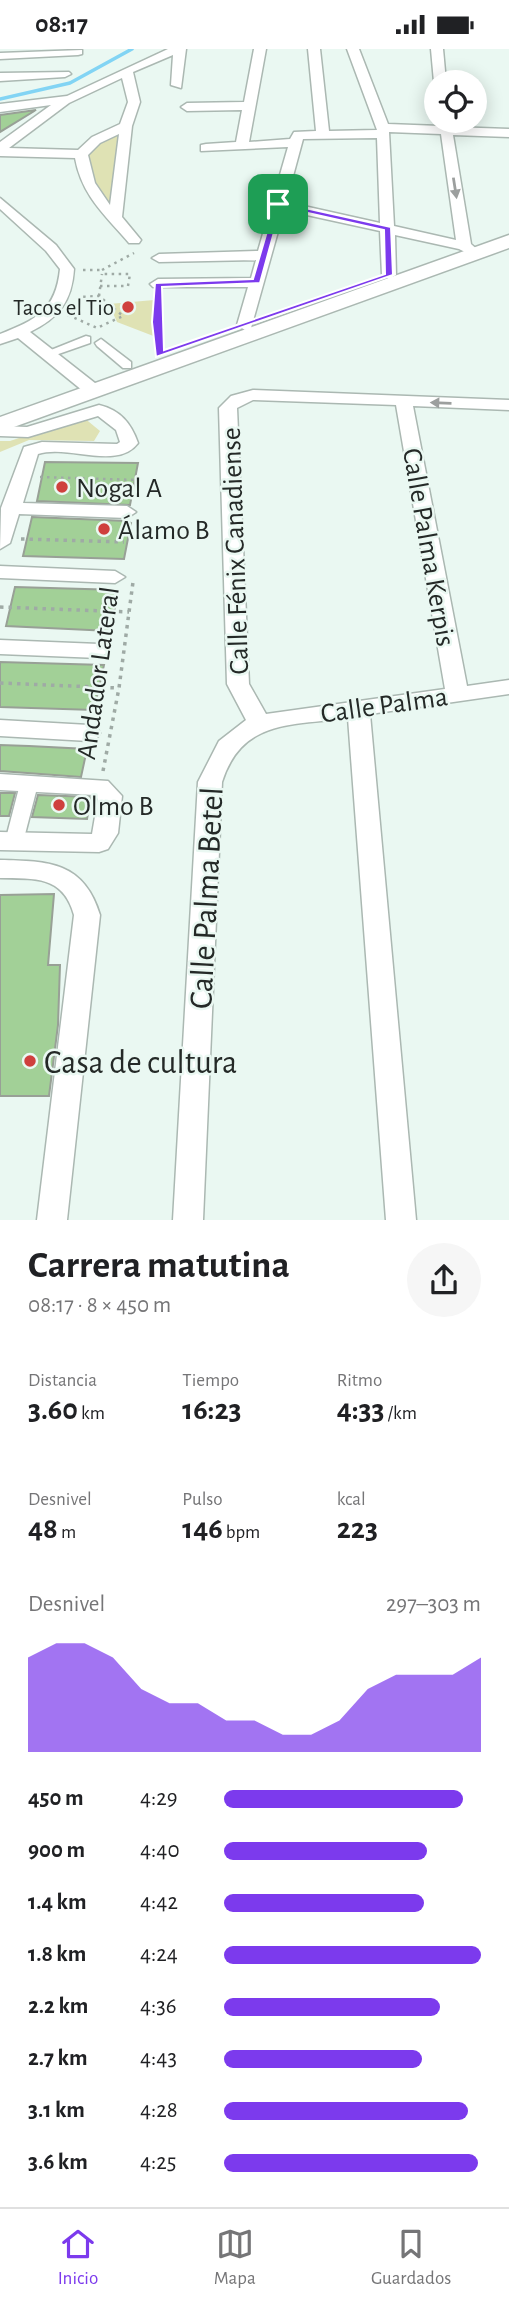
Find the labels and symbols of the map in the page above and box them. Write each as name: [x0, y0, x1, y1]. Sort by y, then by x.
pin: [248, 174, 308, 234]
one-way arrow: [450, 177, 461, 199]
place label: Tacos el Tio: [13, 297, 114, 320]
marker: Tacos el Tio: [120, 299, 136, 315]
one-way arrow: [430, 398, 452, 409]
street label: Calle Fénix Canadiense: [218, 427, 254, 675]
street label: Calle Palma Kerpis: [397, 446, 459, 649]
place label: Nogal A: [76, 475, 162, 503]
marker: Nogal A: [54, 479, 70, 495]
place label: Álamo B: [118, 514, 210, 545]
marker: Álamo B: [96, 521, 112, 537]
street label: Andador Lateral: [73, 585, 125, 761]
street label: Calle Palma: [319, 683, 450, 729]
street label: Calle Palma Betel: [185, 786, 230, 1010]
place label: Olmo B: [73, 793, 154, 821]
marker: Olmo B: [51, 797, 67, 813]
place label: Casa de cultura: [44, 1047, 237, 1080]
marker: Casa de cultura: [22, 1053, 38, 1069]

